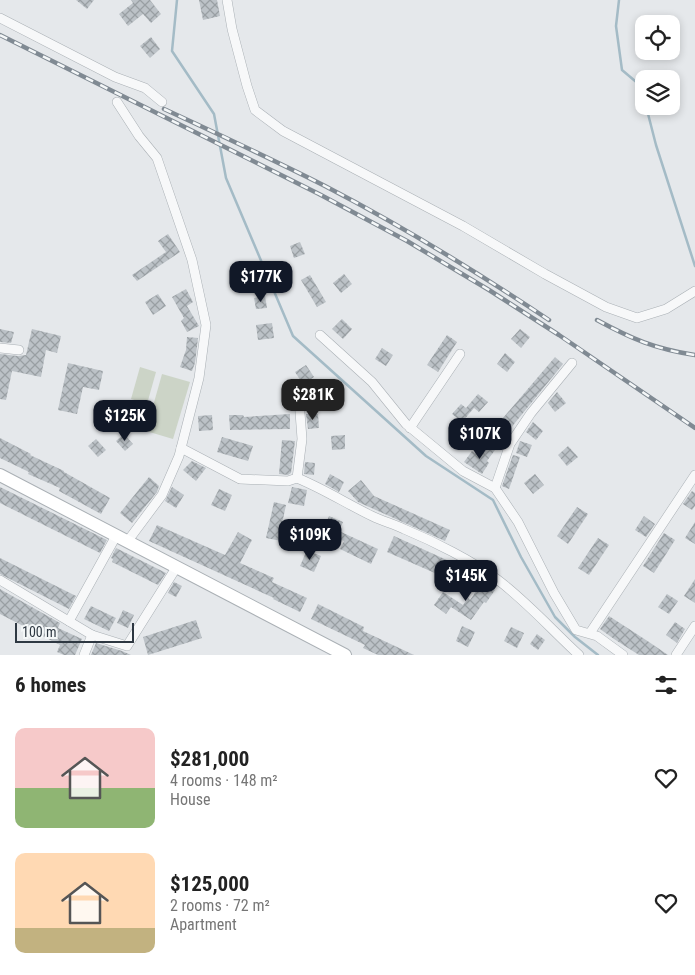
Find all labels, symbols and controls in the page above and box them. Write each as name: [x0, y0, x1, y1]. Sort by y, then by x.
map controls: [635, 15, 680, 115]
button: locate: [635, 15, 680, 60]
button: layers: [635, 70, 680, 115]
pin: $177K: [226, 260, 296, 303]
text: $177K: [240, 267, 282, 286]
pin: $281K: [278, 378, 348, 421]
text: $281K: [292, 385, 334, 404]
pin: $125K: [90, 400, 160, 442]
text: $125K: [104, 406, 146, 425]
pin: $107K: [445, 418, 515, 460]
text: $107K: [459, 424, 501, 443]
pin: $109K: [275, 518, 345, 561]
text: $109K: [289, 525, 331, 544]
pin: $145K: [431, 560, 501, 602]
text: $145K: [445, 566, 487, 585]
scale bar: [15, 620, 134, 643]
text: 100 m: [22, 624, 57, 640]
icon: filters: [652, 671, 680, 699]
text: 6 homes: [15, 673, 86, 697]
text: $281,000: [170, 747, 249, 771]
icon: home: [55, 748, 115, 808]
icon: heart: [652, 764, 680, 792]
text: 4 rooms · 148 m²: [170, 771, 278, 790]
text: House: [170, 790, 210, 809]
text: $125,000: [170, 872, 249, 896]
icon: home: [55, 873, 115, 933]
icon: heart: [652, 889, 680, 917]
text: 2 rooms · 72 m²: [170, 896, 270, 915]
text: Apartment: [170, 915, 237, 934]

